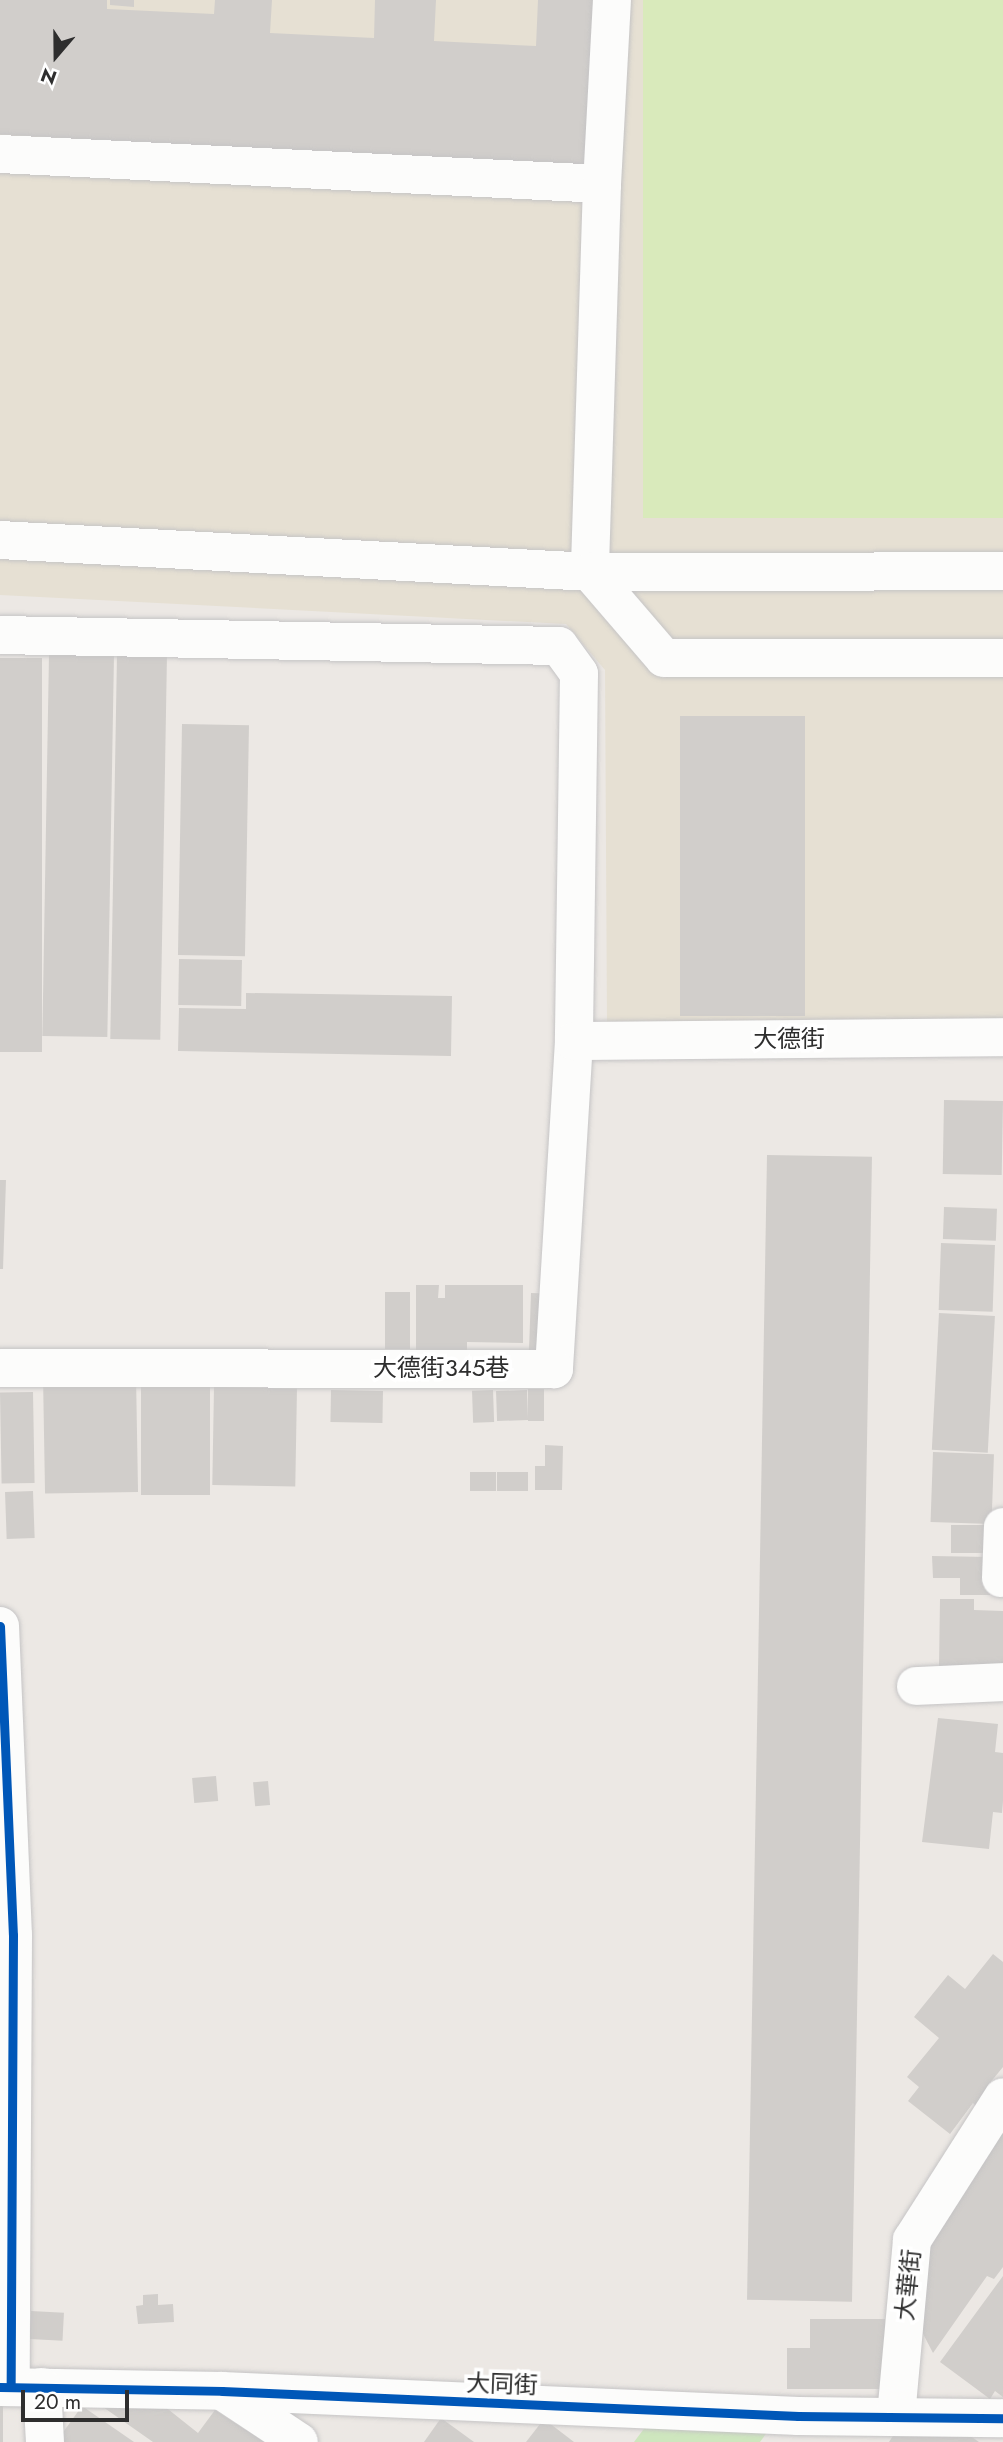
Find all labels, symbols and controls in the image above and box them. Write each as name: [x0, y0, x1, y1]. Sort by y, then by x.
north arrow: [21, 21, 91, 91]
text: N: [37, 61, 60, 91]
street label: 大德街: [753, 1025, 825, 1053]
street label: 大德街345巷: [373, 1354, 509, 1382]
street label: 大華街: [890, 2248, 926, 2322]
street label: 大同街: [466, 2368, 538, 2400]
scale bar: [24, 2376, 133, 2420]
text: 20 m: [34, 2387, 81, 2417]

